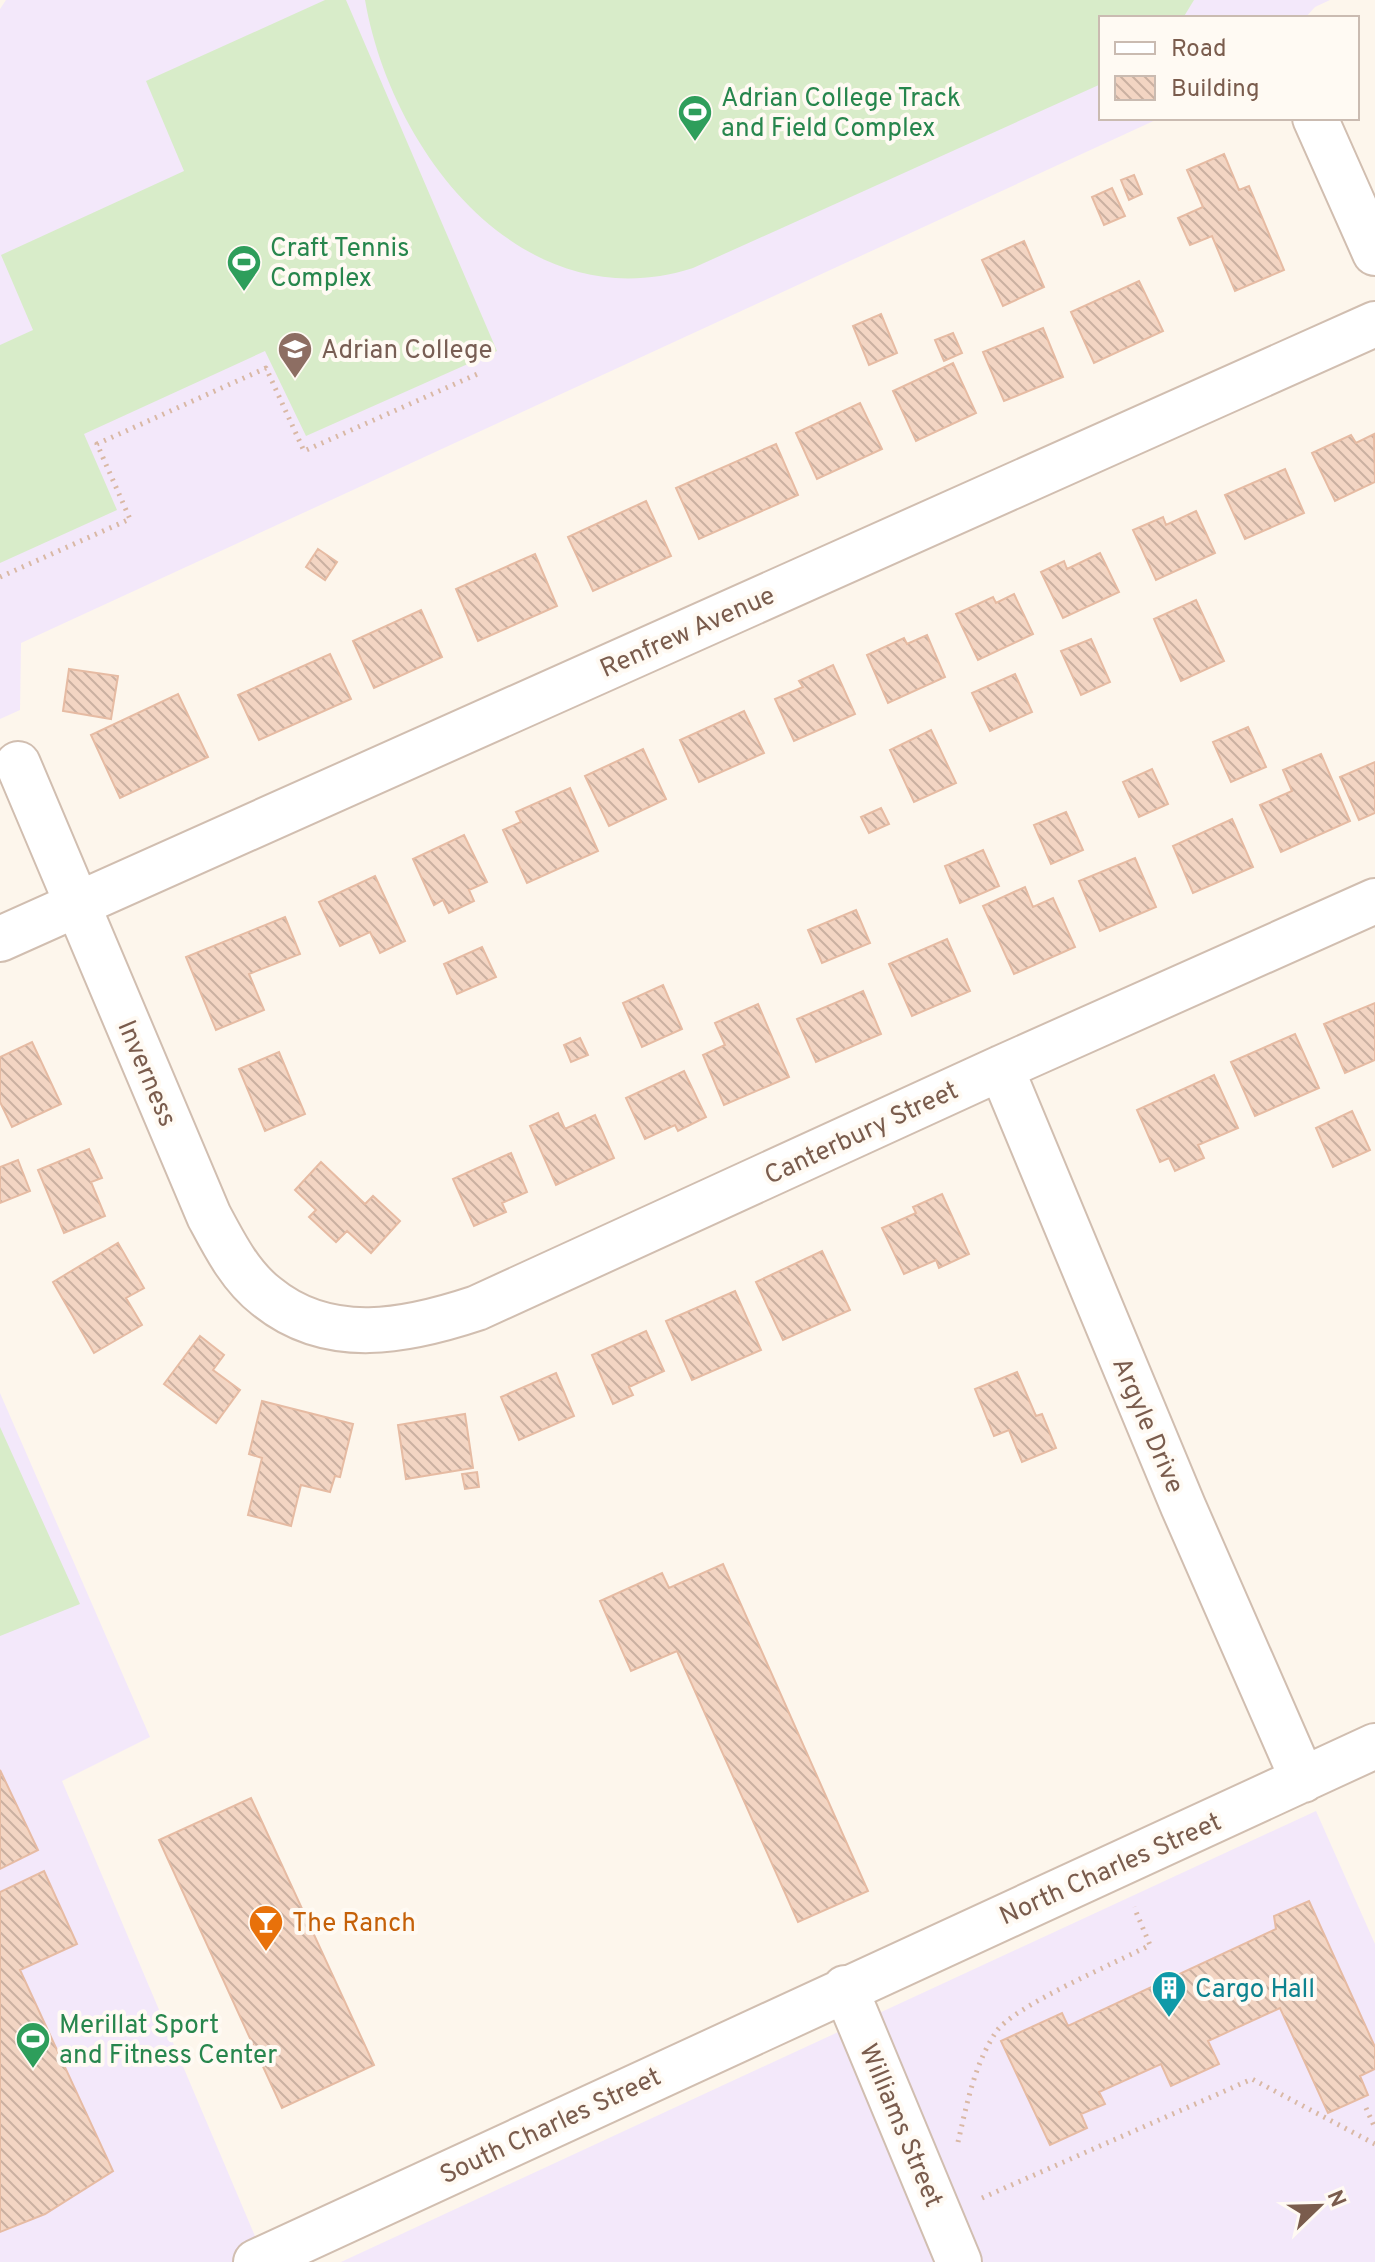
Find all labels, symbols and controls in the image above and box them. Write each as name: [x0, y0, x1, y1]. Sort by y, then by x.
legend: [1099, 16, 1359, 120]
text: Road: [1171, 35, 1227, 65]
text: Building: [1171, 75, 1260, 105]
place label: Adrian College Track and Field Complex: [721, 83, 961, 146]
sports icon: Adrian College Track and Field Complex: [676, 93, 714, 143]
place label: Craft Tennis Complex: [270, 233, 409, 296]
sports icon: Craft Tennis Complex: [225, 243, 263, 293]
school or university icon: Adrian College: [276, 330, 314, 380]
place label: Adrian College: [321, 335, 492, 368]
street label: Renfrew Avenue: [595, 580, 781, 687]
street label: Inverness: [109, 1016, 183, 1132]
street label: Canterbury Street: [760, 1075, 964, 1194]
street label: Argyle Drive: [1103, 1353, 1190, 1499]
street label: North Charles Street: [995, 1807, 1227, 1934]
bar icon: The Ranch: [247, 1903, 285, 1953]
place label: The Ranch: [292, 1908, 416, 1941]
building icon: Cargo Hall: [1150, 1969, 1188, 2019]
place label: Cargo Hall: [1195, 1974, 1315, 2007]
place label: Merillat Sport and Fitness Center: [59, 2010, 277, 2073]
sports icon: Merillat Sport and Fitness Center: [14, 2020, 52, 2070]
street label: Williams Street: [850, 2039, 949, 2213]
street label: South Charles Street: [435, 2062, 667, 2193]
north arrow: [1279, 2166, 1359, 2246]
text: N: [1320, 2187, 1351, 2212]

